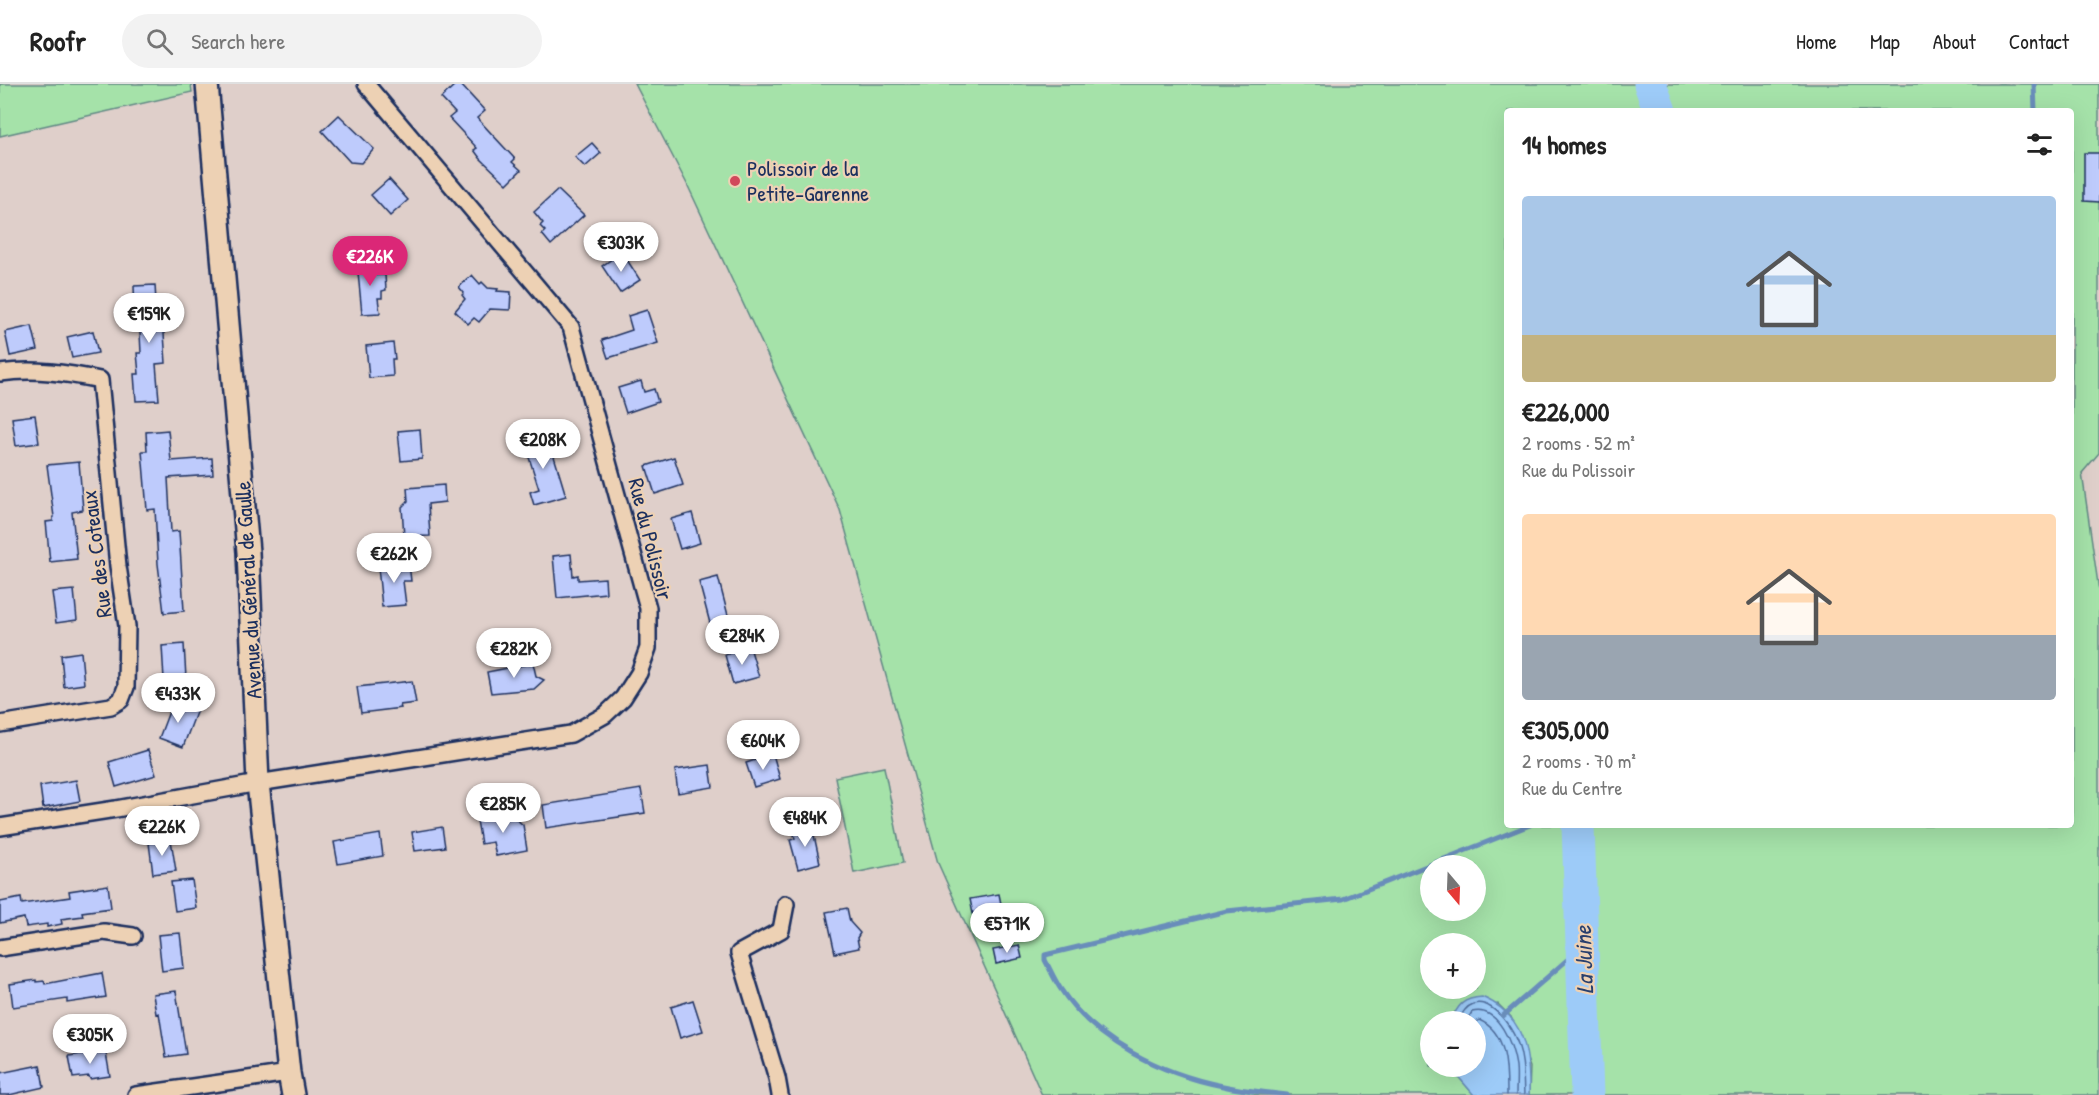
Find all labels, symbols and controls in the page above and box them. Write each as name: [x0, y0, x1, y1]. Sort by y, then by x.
search box: [122, 14, 542, 68]
text: Roofr: [30, 22, 86, 60]
icon: search: [143, 25, 176, 58]
text: Search here: [191, 26, 285, 56]
text: Home: [1796, 27, 1837, 56]
text: Map: [1870, 27, 1900, 56]
text: About: [1933, 27, 1976, 56]
text: Contact: [2009, 27, 2069, 56]
text: 14 homes: [1522, 127, 1607, 162]
icon: filters: [2023, 128, 2056, 161]
place label: Polissoir de la Petite-Garenne: [747, 153, 869, 208]
marker: Polissoir de la Petite-Garenne: [728, 174, 742, 188]
pin: €303K: [579, 222, 663, 273]
text: €303K: [598, 228, 644, 255]
icon: home: [1735, 235, 1843, 343]
pin: €226K: [328, 236, 412, 287]
text: €226K: [347, 242, 393, 269]
pin: €159K: [107, 293, 191, 344]
text: €159K: [127, 299, 171, 326]
text: €226,000: [1522, 394, 1609, 429]
pin: €208K: [501, 419, 585, 470]
text: €208K: [519, 425, 567, 452]
text: 2 rooms · 52 m²: [1522, 429, 1635, 456]
text: Rue du Polissoir: [1522, 456, 1635, 483]
street label: Rue du Polissoir: [621, 475, 681, 604]
street label: Avenue du Général de Gaulle: [227, 480, 269, 700]
street label: Rue des Coteaux: [73, 489, 119, 619]
pin: €262K: [352, 533, 436, 584]
text: €262K: [371, 539, 417, 566]
icon: home: [1735, 553, 1843, 661]
pin: €284K: [700, 615, 784, 666]
text: €284K: [719, 621, 765, 648]
pin: €282K: [472, 628, 556, 679]
text: €282K: [490, 634, 538, 661]
pin: €433K: [136, 673, 220, 724]
text: €433K: [155, 679, 201, 706]
text: €305,000: [1522, 712, 1609, 747]
pin: €604K: [721, 720, 805, 771]
text: €604K: [741, 726, 785, 753]
text: 2 rooms · 70 m²: [1522, 747, 1636, 774]
text: Rue du Centre: [1522, 774, 1623, 801]
pin: €285K: [461, 783, 545, 834]
text: €285K: [480, 789, 526, 816]
pin: €484K: [763, 797, 847, 848]
text: €484K: [783, 803, 827, 830]
pin: €226K: [120, 806, 204, 857]
text: €226K: [139, 812, 185, 839]
north arrow: [1420, 855, 1486, 921]
map controls: [1420, 855, 1486, 1077]
pin: €571K: [965, 903, 1049, 954]
text: €571K: [984, 909, 1030, 936]
water label: La Juine: [1566, 924, 1600, 995]
button: +: [1420, 933, 1486, 999]
button: −: [1420, 1011, 1486, 1077]
pin: €305K: [48, 1014, 132, 1065]
text: €305K: [67, 1020, 113, 1047]

